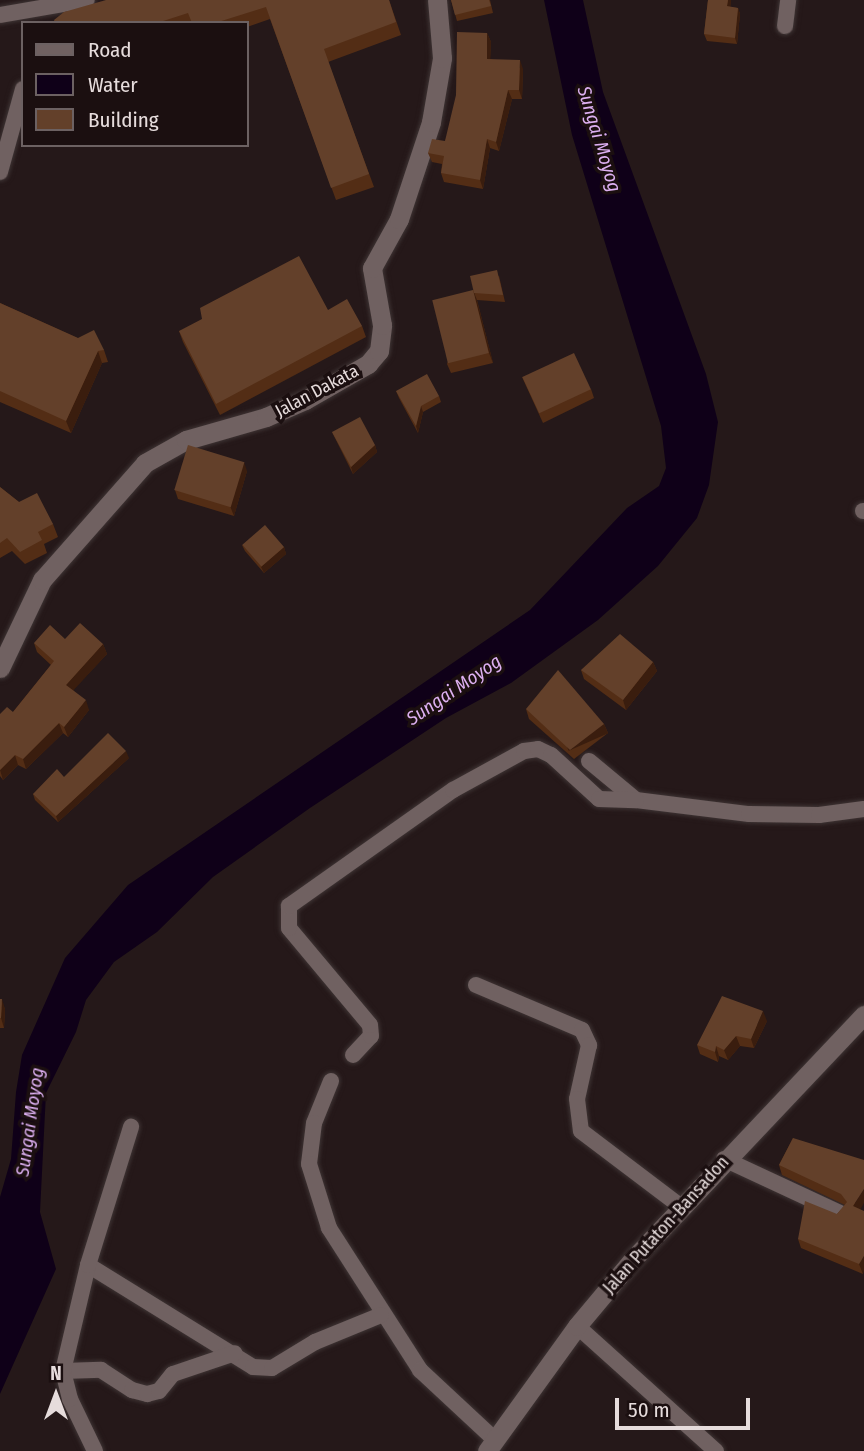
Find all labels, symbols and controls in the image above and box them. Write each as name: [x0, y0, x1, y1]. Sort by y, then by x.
legend: [21, 21, 248, 147]
text: Road: [88, 37, 132, 63]
text: Water: [88, 72, 138, 98]
water label: Sungai Moyog: [572, 83, 626, 195]
text: Building: [88, 107, 159, 133]
street label: Jalan Dakata: [272, 360, 362, 422]
water label: Sungai Moyog: [402, 650, 506, 730]
water label: Sungai Moyog: [11, 1066, 49, 1178]
street label: Jalan Putaton-Bansadon: [598, 1152, 734, 1298]
north arrow: [21, 1360, 91, 1430]
text: N: [50, 1362, 62, 1385]
scale bar: [619, 1384, 754, 1428]
text: 50 m: [628, 1397, 670, 1423]

